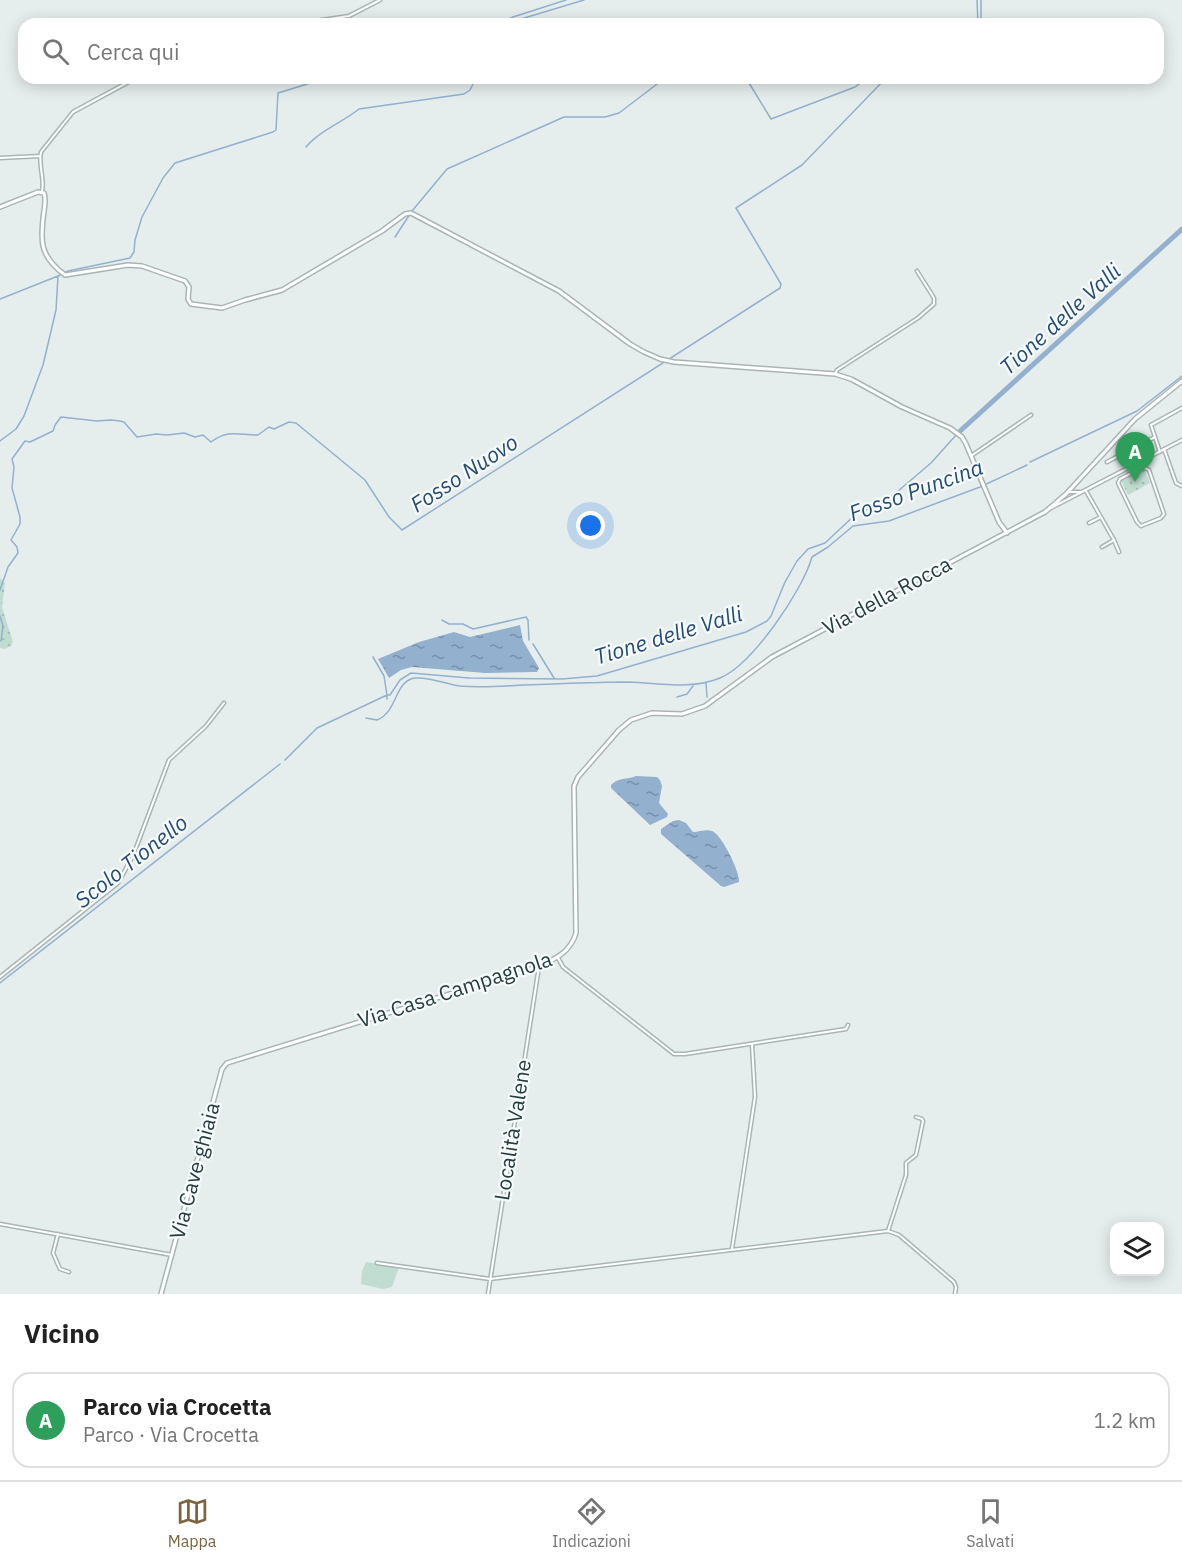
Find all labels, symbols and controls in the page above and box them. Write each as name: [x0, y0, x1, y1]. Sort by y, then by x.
search box: [18, 18, 1164, 84]
icon: search: [39, 35, 72, 68]
text: Cerca qui: [87, 37, 179, 66]
water label: Tione delle Valli: [993, 256, 1127, 381]
water label: Fosso Nuovo: [404, 427, 523, 518]
pin: A: [1116, 432, 1154, 482]
water label: Fosso Puncina: [845, 452, 987, 527]
your location: [576, 511, 605, 540]
street label: Via della Rocca: [817, 549, 956, 641]
water label: Tione delle Valli: [590, 598, 746, 671]
water label: Scolo Tionello: [68, 807, 193, 914]
street label: Via Casa Campagnola: [354, 944, 555, 1034]
street label: Località Valene: [487, 1057, 537, 1202]
street label: Via Cave ghiaia: [162, 1099, 226, 1242]
map controls: [1110, 1222, 1164, 1276]
button: layers: [1110, 1222, 1164, 1276]
text: Vicino: [24, 1316, 99, 1350]
text: Parco via Crocetta: [83, 1392, 272, 1421]
text: A: [39, 1407, 52, 1434]
text: 1.2 km: [1094, 1407, 1156, 1434]
text: Parco · Via Crocetta: [83, 1421, 259, 1448]
tab: Mappa: [168, 1495, 216, 1551]
tab: Indicazioni: [552, 1495, 631, 1551]
tab: Salvati: [966, 1495, 1014, 1551]

